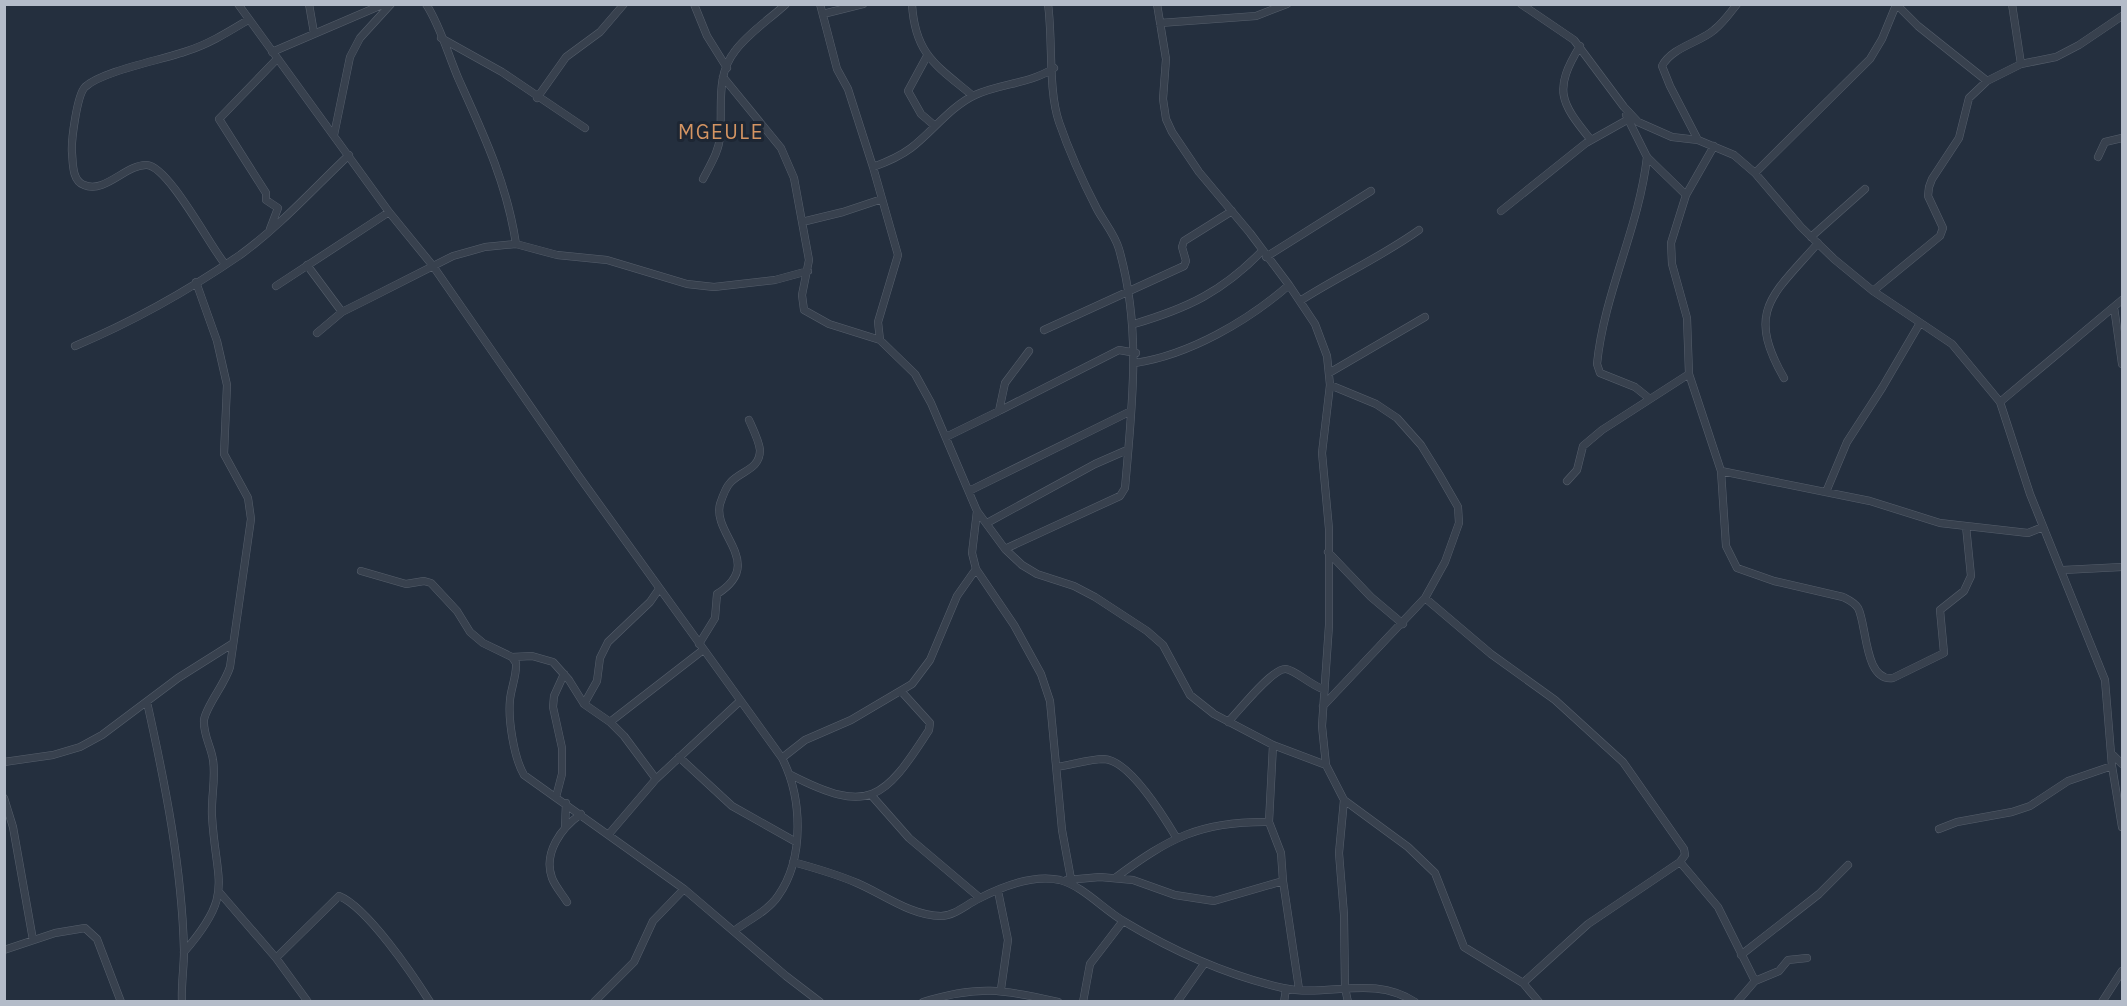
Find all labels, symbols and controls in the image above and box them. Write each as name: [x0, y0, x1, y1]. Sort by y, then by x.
district label: MGEULE: [678, 118, 764, 145]

